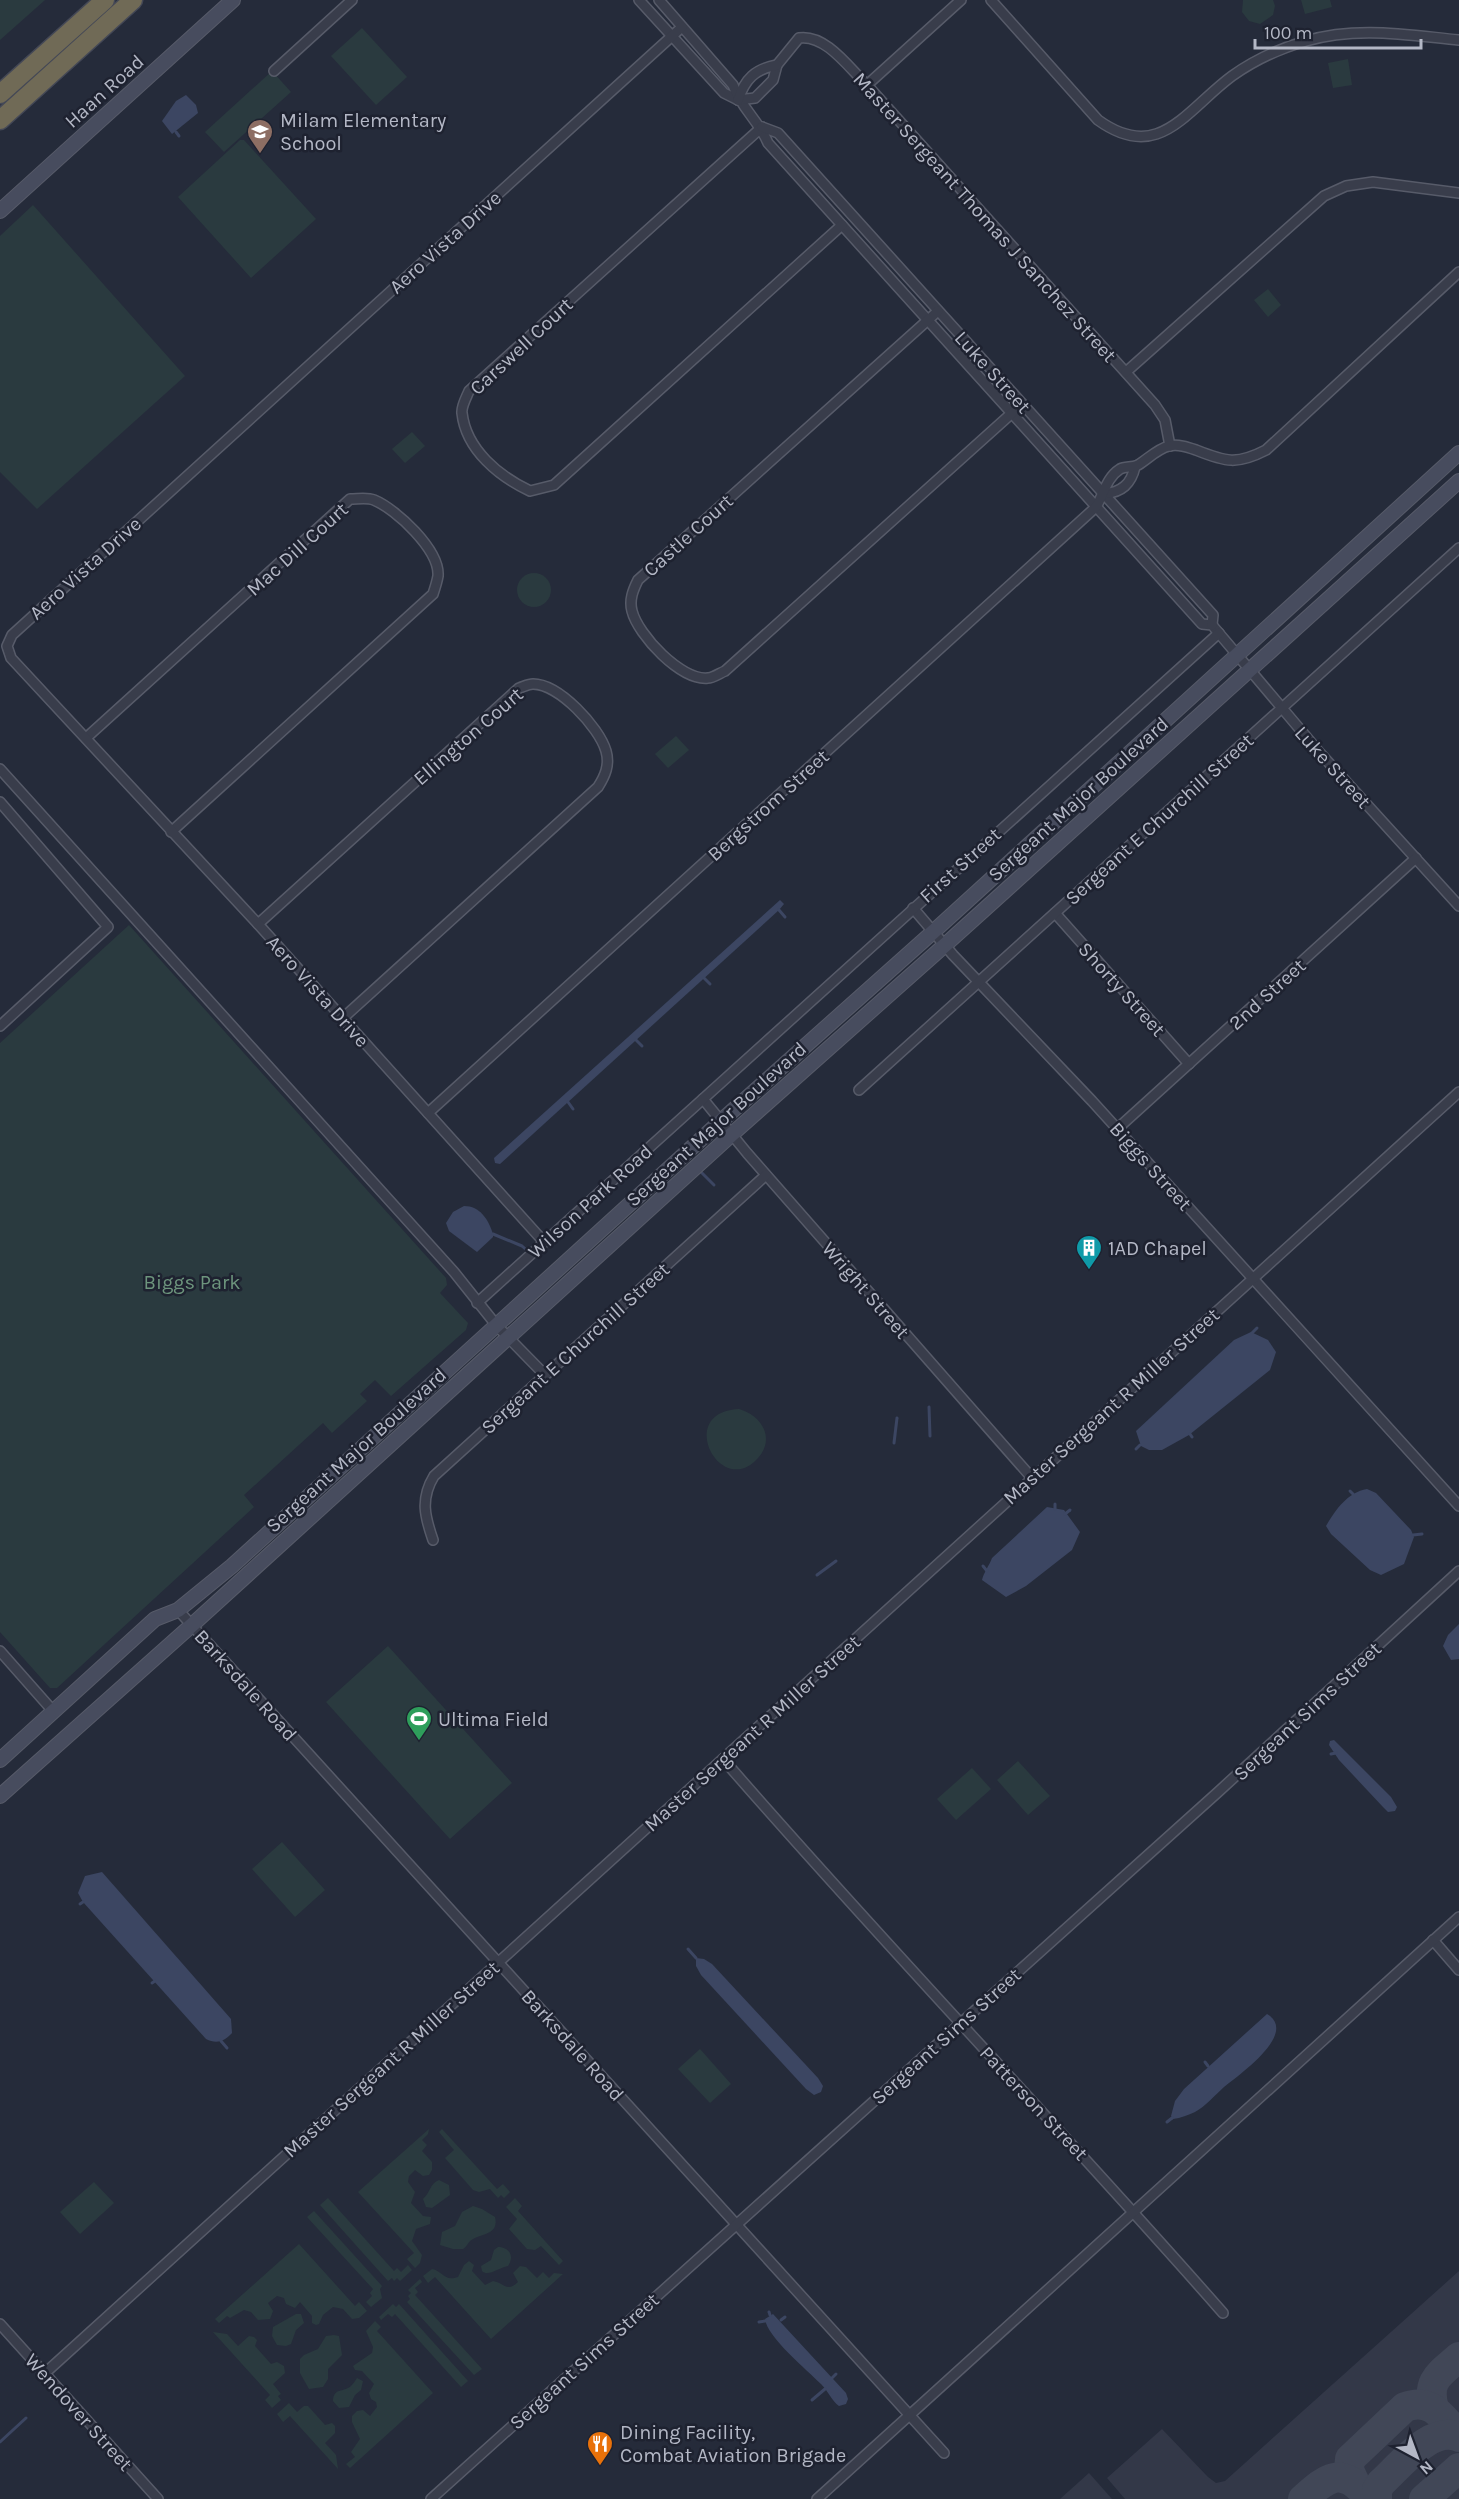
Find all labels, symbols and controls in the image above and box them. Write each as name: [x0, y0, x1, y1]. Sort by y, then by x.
scale bar: [1255, 12, 1422, 50]
text: 100 m: [1264, 22, 1312, 44]
street label: Haan Road: [60, 50, 149, 133]
street label: Master Sergeant Thomas J Sanchez Street: [848, 68, 1121, 367]
place label: Milam Elementary School: [280, 109, 446, 155]
school or university icon: Milam Elementary School: [245, 117, 275, 155]
street label: Aero Vista Drive: [385, 186, 506, 299]
street label: Carswell Court: [465, 293, 578, 400]
street label: Luke Street: [950, 326, 1036, 419]
street label: Castle Court: [639, 489, 738, 581]
street label: Mac Dill Court: [242, 498, 353, 601]
street label: Aero Vista Drive: [25, 512, 146, 625]
street label: Ellington Court: [409, 682, 528, 790]
street label: Sergeant Major Boulevard: [983, 712, 1173, 886]
street label: Luke Street: [1290, 721, 1376, 814]
street label: Sergeant E Churchill Street: [1061, 729, 1258, 910]
street label: Bergstrom Street: [703, 744, 834, 866]
street label: First Street: [915, 823, 1006, 908]
street label: Aero Vista Drive: [261, 931, 374, 1052]
street label: Shorty Street: [1073, 937, 1170, 1042]
street label: 2nd Street: [1224, 954, 1311, 1035]
street label: Sergeant Major Boulevard: [621, 1037, 811, 1211]
street label: Biggs Street: [1105, 1117, 1197, 1216]
street label: Wilson Park Road: [524, 1140, 657, 1263]
building icon: 1AD Chapel: [1074, 1233, 1104, 1271]
street label: Wright Street: [817, 1237, 914, 1344]
place label: 1AD Chapel: [1108, 1237, 1207, 1260]
street label: Sergeant E Churchill Street: [477, 1258, 674, 1439]
park label: Biggs Park: [144, 1271, 240, 1294]
street label: Master Sergeant R Miller Street: [999, 1303, 1224, 1509]
street label: Sergeant Major Boulevard: [261, 1363, 451, 1537]
street label: Barksdale Road: [190, 1625, 302, 1746]
street label: Master Sergeant R Miller Street: [640, 1630, 865, 1836]
street label: Sergeant Sims Street: [1229, 1637, 1386, 1786]
sports icon: Ultima Field: [404, 1704, 434, 1742]
place label: Ultima Field: [438, 1708, 549, 1731]
street label: Master Sergeant R Miller Street: [279, 1956, 504, 2162]
street label: Sergeant Sims Street: [867, 1963, 1026, 2110]
street label: Barksdale Road: [517, 1985, 629, 2106]
street label: Patterson Street: [975, 2041, 1093, 2166]
street label: Sergeant Sims Street: [505, 2288, 664, 2435]
street label: Wendover Street: [20, 2349, 138, 2476]
place label: Dining Facility, Combat Aviation Brigade: [620, 2421, 846, 2467]
north arrow: [1387, 2427, 1447, 2487]
restaurant icon: Dining Facility, Combat Aviation Brigade: [585, 2429, 615, 2467]
text: N: [1416, 2457, 1437, 2479]

